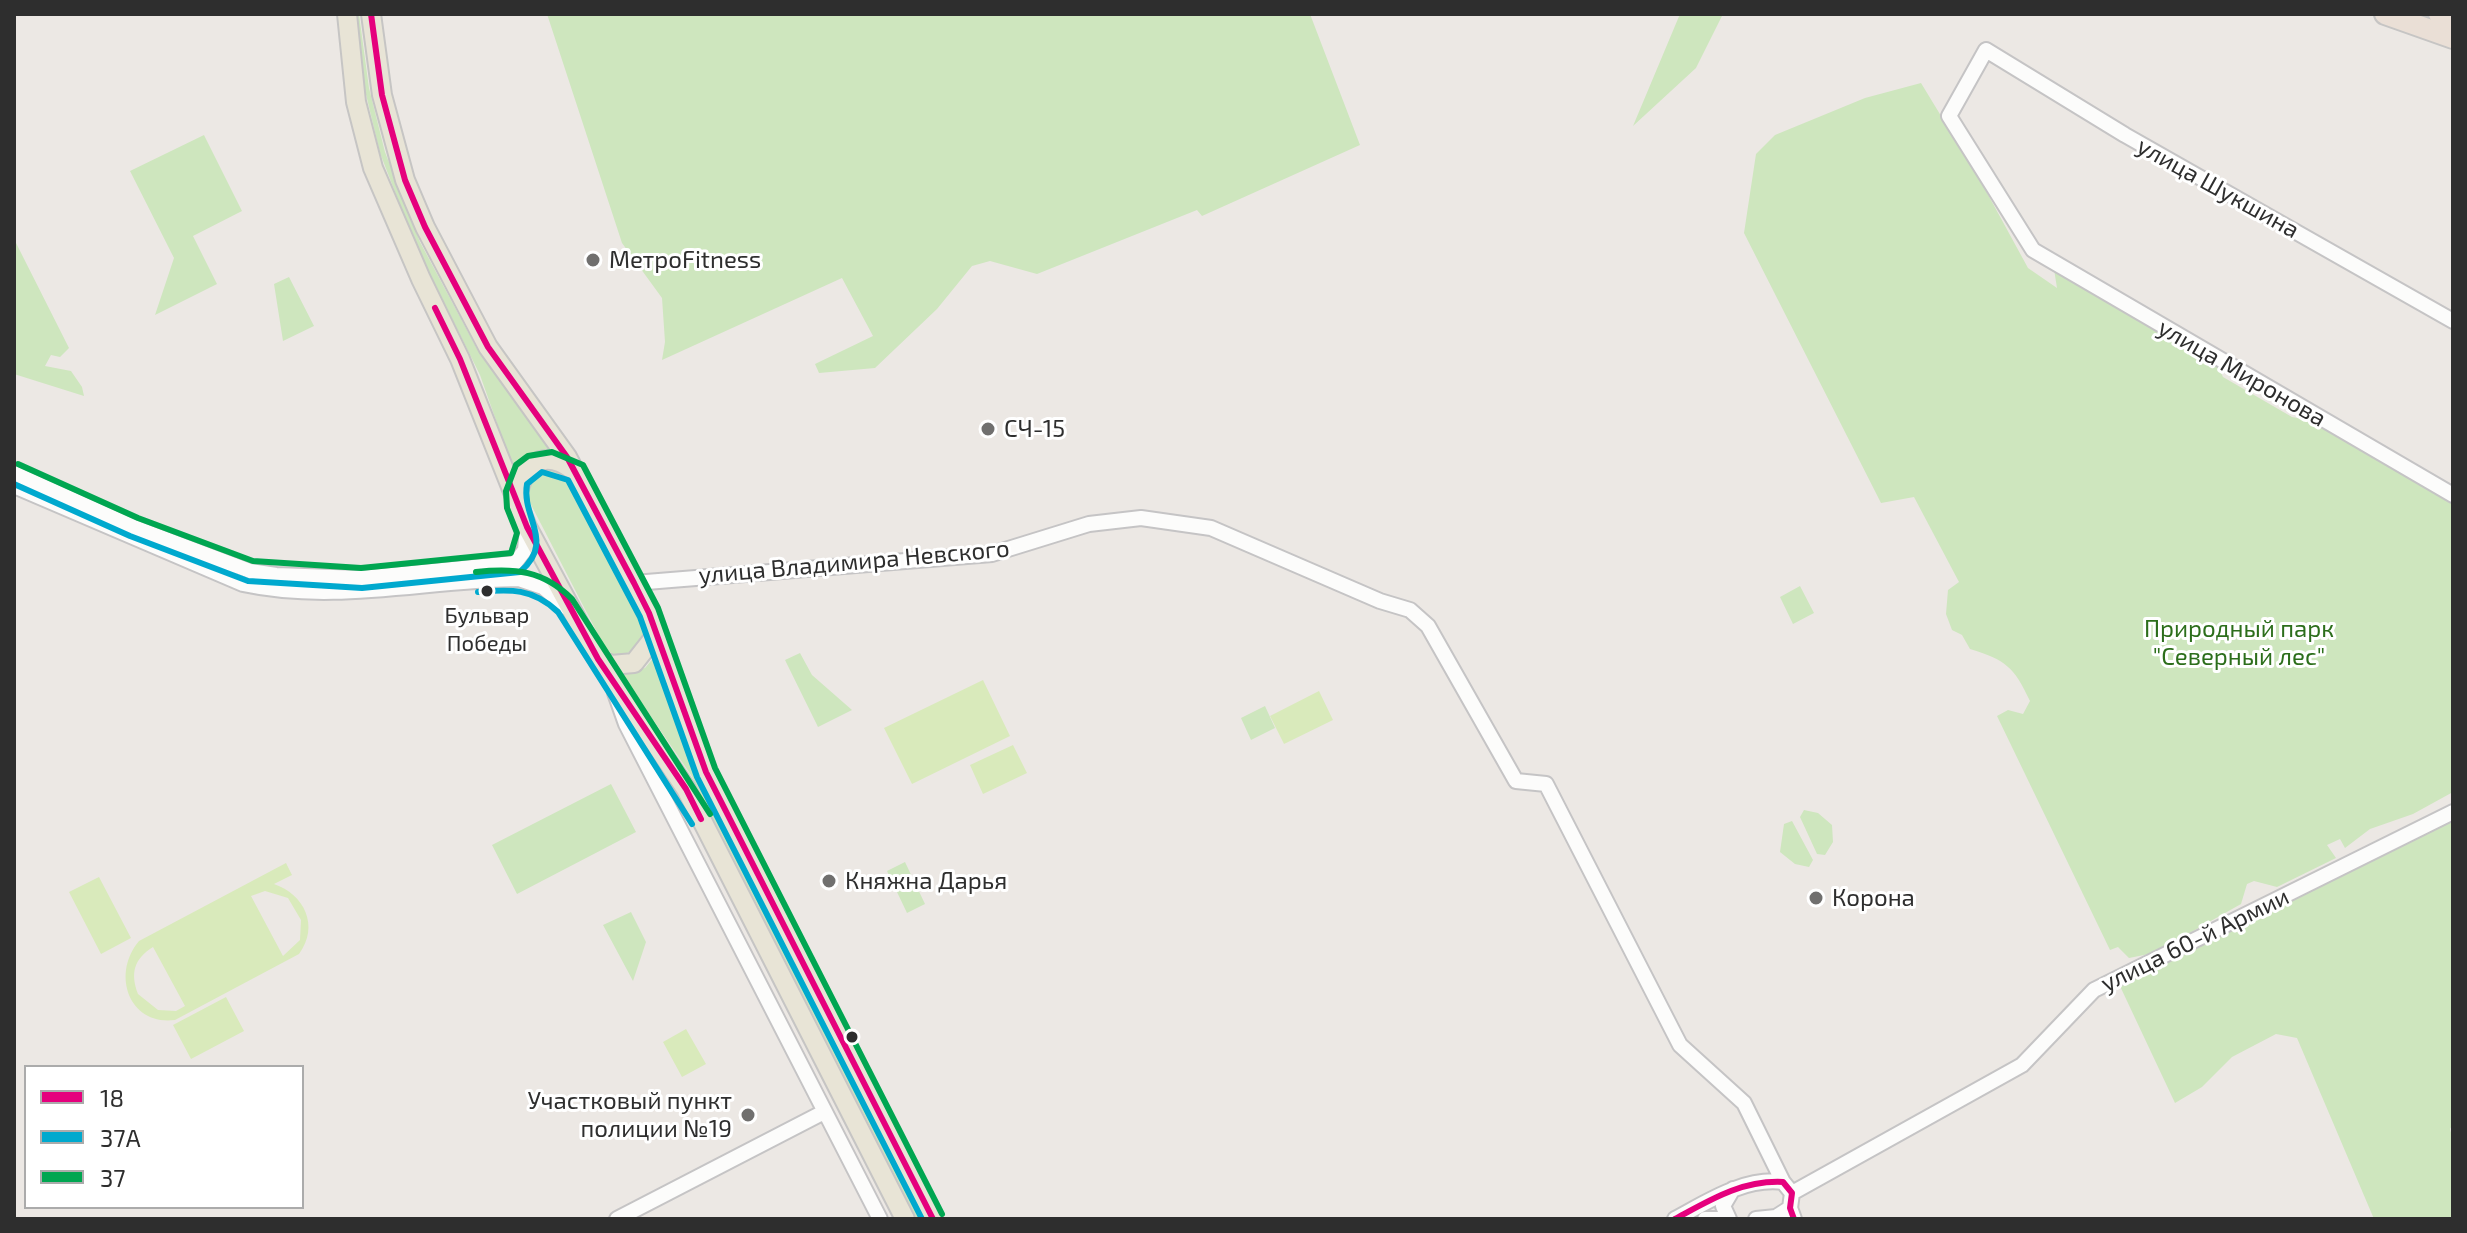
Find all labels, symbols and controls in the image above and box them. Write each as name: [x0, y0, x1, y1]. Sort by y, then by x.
street label: улица Шукшина: [2132, 132, 2304, 244]
place label: МетроFitness: [609, 246, 761, 274]
marker: МетроFitness: [584, 251, 602, 269]
street label: улица Миронова: [2153, 313, 2331, 433]
place label: СЧ-15: [1004, 415, 1065, 443]
marker: СЧ-15: [979, 420, 997, 438]
street label: улица Владимира Невского: [697, 534, 1011, 590]
marker: Бульвар Победы: [479, 583, 495, 599]
place label: Бульвар Победы: [445, 603, 529, 654]
park label: Природный парк "Северный лес": [2144, 615, 2334, 671]
place label: Княжна Дарья: [845, 867, 1007, 895]
marker: Княжна Дарья: [820, 872, 838, 890]
street label: улица 60-й Армии: [2096, 882, 2294, 998]
place label: Корона: [1832, 884, 1915, 912]
marker: Корона: [1807, 889, 1825, 907]
unlabelled marker: [844, 1029, 860, 1045]
legend: [24, 1065, 304, 1209]
text: 18: [100, 1083, 124, 1112]
place label: Участковый пункт полиции №19: [528, 1087, 732, 1143]
marker: Участковый пункт полиции №19: [739, 1106, 757, 1124]
text: 37А: [100, 1123, 141, 1152]
text: 37: [100, 1163, 126, 1192]

